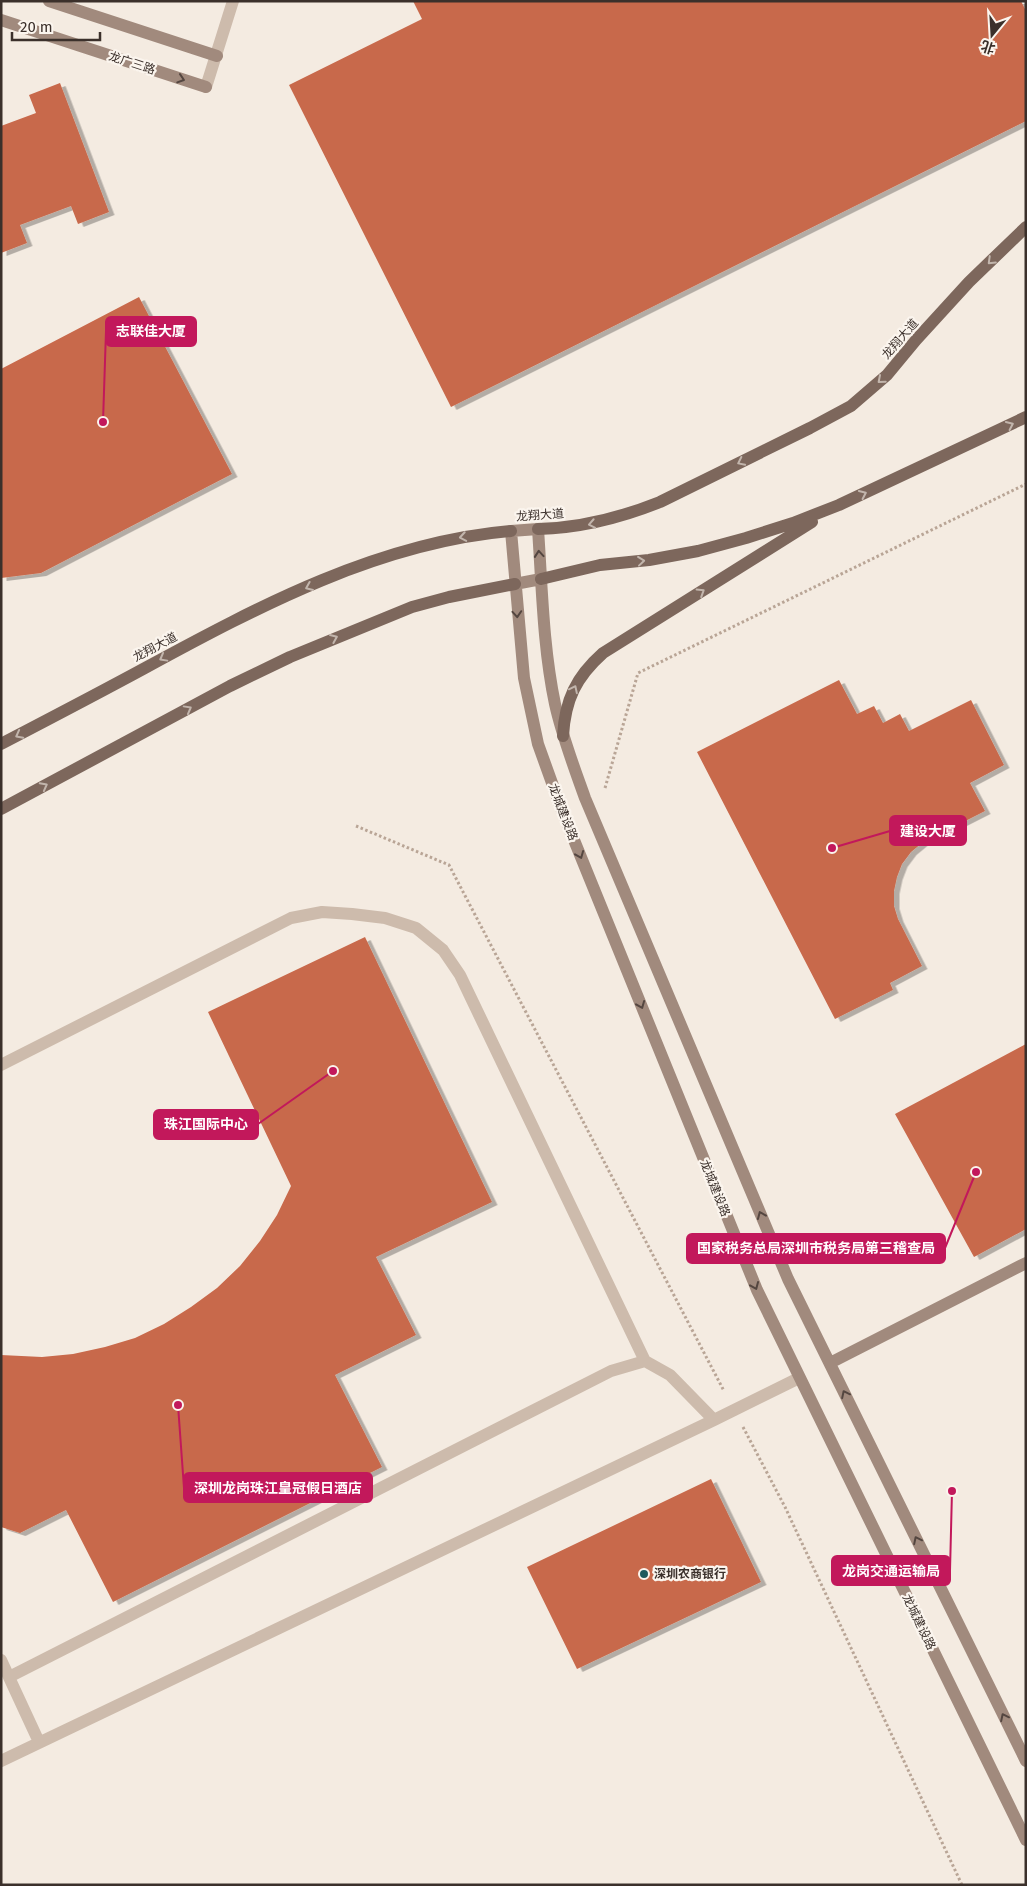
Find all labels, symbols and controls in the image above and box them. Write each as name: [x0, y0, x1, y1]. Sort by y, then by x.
scale bar: [12, 10, 100, 42]
north arrow: [967, 10, 1017, 60]
text: 20 m: [20, 18, 53, 36]
text: 北: [979, 37, 997, 57]
street label: 龙广三路: [107, 49, 157, 77]
one-way arrow: [176, 73, 184, 83]
one-way arrow: [988, 255, 997, 264]
street label: 龙翔大道: [879, 316, 921, 362]
callout: 志联佳大厦: [106, 317, 196, 346]
text: 志联佳大厦: [116, 323, 186, 340]
one-way arrow: [877, 375, 886, 384]
one-way arrow: [1005, 420, 1014, 431]
one-way arrow: [737, 456, 746, 466]
one-way arrow: [858, 490, 867, 500]
street label: 龙翔大道: [516, 506, 564, 524]
one-way arrow: [587, 518, 596, 528]
one-way arrow: [458, 531, 467, 541]
one-way arrow: [534, 550, 545, 558]
one-way arrow: [637, 556, 645, 567]
one-way arrow: [305, 581, 314, 592]
one-way arrow: [695, 588, 704, 598]
one-way arrow: [512, 611, 523, 619]
street label: 龙翔大道: [131, 630, 179, 664]
one-way arrow: [329, 634, 338, 645]
one-way arrow: [159, 652, 168, 662]
one-way arrow: [568, 685, 578, 694]
one-way arrow: [183, 706, 192, 716]
one-way arrow: [16, 729, 25, 739]
street label: 龙城建设路: [546, 781, 580, 843]
one-way arrow: [39, 782, 48, 792]
callout: 建设大厦: [890, 816, 966, 845]
text: 建设大厦: [900, 823, 956, 840]
one-way arrow: [573, 850, 584, 859]
one-way arrow: [635, 1001, 645, 1009]
callout: 珠江国际中心: [154, 1110, 258, 1139]
text: 珠江国际中心: [164, 1116, 248, 1133]
street label: 龙城建设路: [697, 1158, 733, 1218]
one-way arrow: [757, 1212, 767, 1220]
callout: 国家税务总局深圳市税务局第三稽查局: [687, 1234, 945, 1263]
text: 国家税务总局深圳市税务局第三稽查局: [697, 1240, 935, 1257]
one-way arrow: [748, 1281, 759, 1290]
one-way arrow: [841, 1390, 851, 1399]
callout: 深圳龙岗珠江皇冠假日酒店: [184, 1473, 372, 1502]
text: 深圳龙岗珠江皇冠假日酒店: [194, 1480, 362, 1497]
one-way arrow: [913, 1536, 923, 1545]
callout: 龙岗交通运输局: [832, 1556, 950, 1585]
text: 龙岗交通运输局: [842, 1563, 940, 1580]
place label: 深圳农商银行: [654, 1567, 726, 1581]
marker: 深圳农商银行: [638, 1568, 650, 1580]
street label: 龙城建设路: [900, 1592, 938, 1652]
one-way arrow: [1000, 1713, 1010, 1722]

